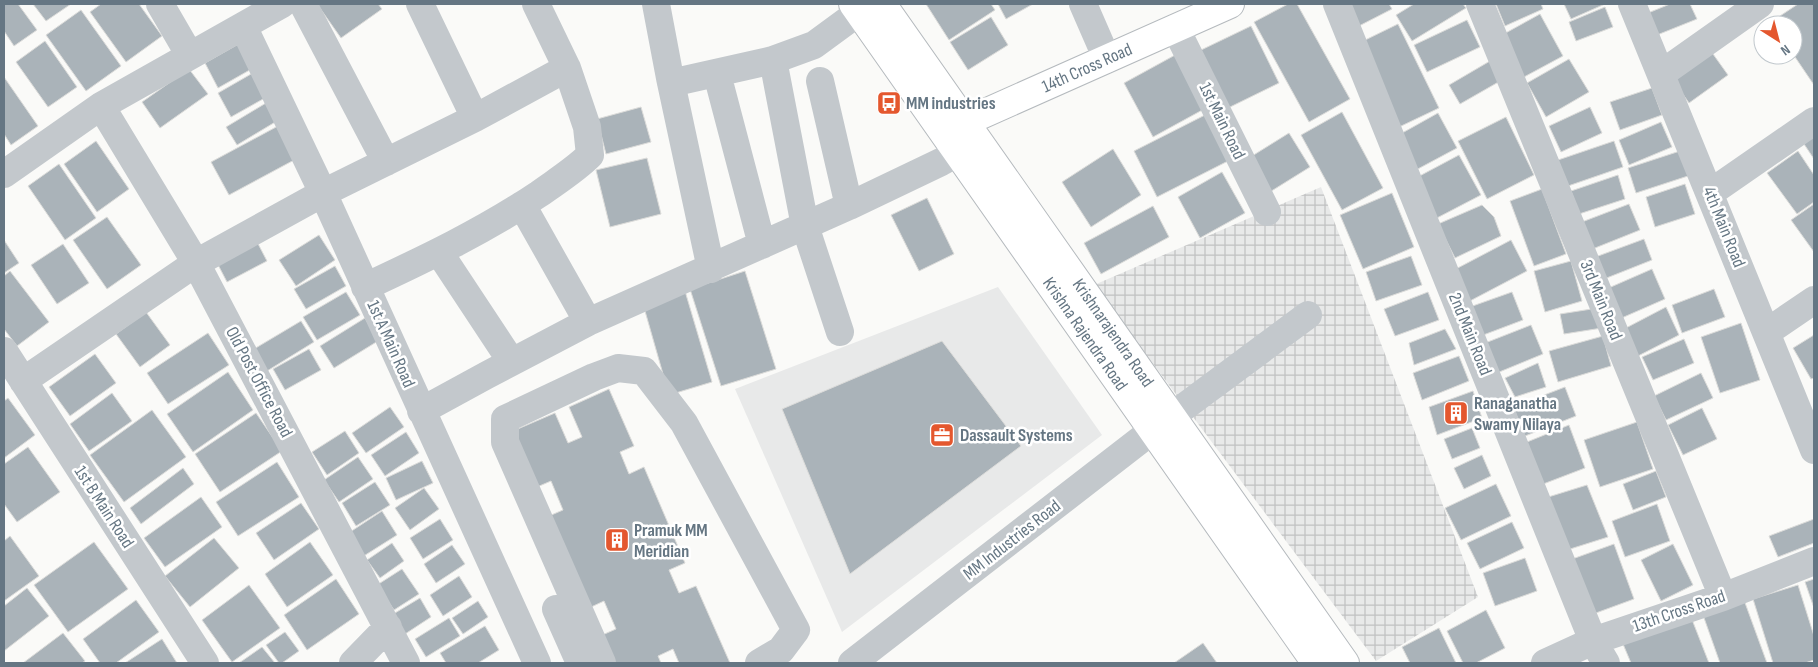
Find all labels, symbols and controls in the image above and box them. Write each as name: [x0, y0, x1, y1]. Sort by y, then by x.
north arrow: [1753, 15, 1803, 65]
street label: 14th Cross Road: [1039, 39, 1135, 97]
text: N: [1777, 41, 1793, 59]
street label: 1st Main Road: [1194, 79, 1250, 163]
bus stop icon: MM industries: [876, 90, 902, 116]
place label: MM industries: [906, 93, 996, 114]
street label: 4th Main Road: [1698, 184, 1750, 270]
street label: 3rd Main Road: [1575, 257, 1627, 343]
street label: Krishna Rajendra Road: [1038, 273, 1132, 395]
street label: Krishnarajendra Road: [1068, 275, 1158, 391]
street label: 2nd Main Road: [1444, 290, 1496, 378]
street label: 1st A Main Road: [362, 297, 420, 391]
street label: Old Post Office Road: [221, 323, 297, 441]
place label: Ranaganatha Swamy Nilaya: [1474, 393, 1561, 435]
building icon: Ranaganatha Swamy Nilaya: [1443, 400, 1469, 426]
office icon: Dassault Systems: [929, 422, 955, 448]
place label: Dassault Systems: [960, 425, 1073, 446]
street label: 1st B Main Road: [70, 462, 138, 552]
street label: MM Industries Road: [959, 496, 1065, 584]
place label: Pramuk MM Meridian: [634, 520, 708, 562]
building icon: Pramuk MM Meridian: [604, 527, 630, 553]
street label: 13th Cross Road: [1630, 585, 1728, 637]

